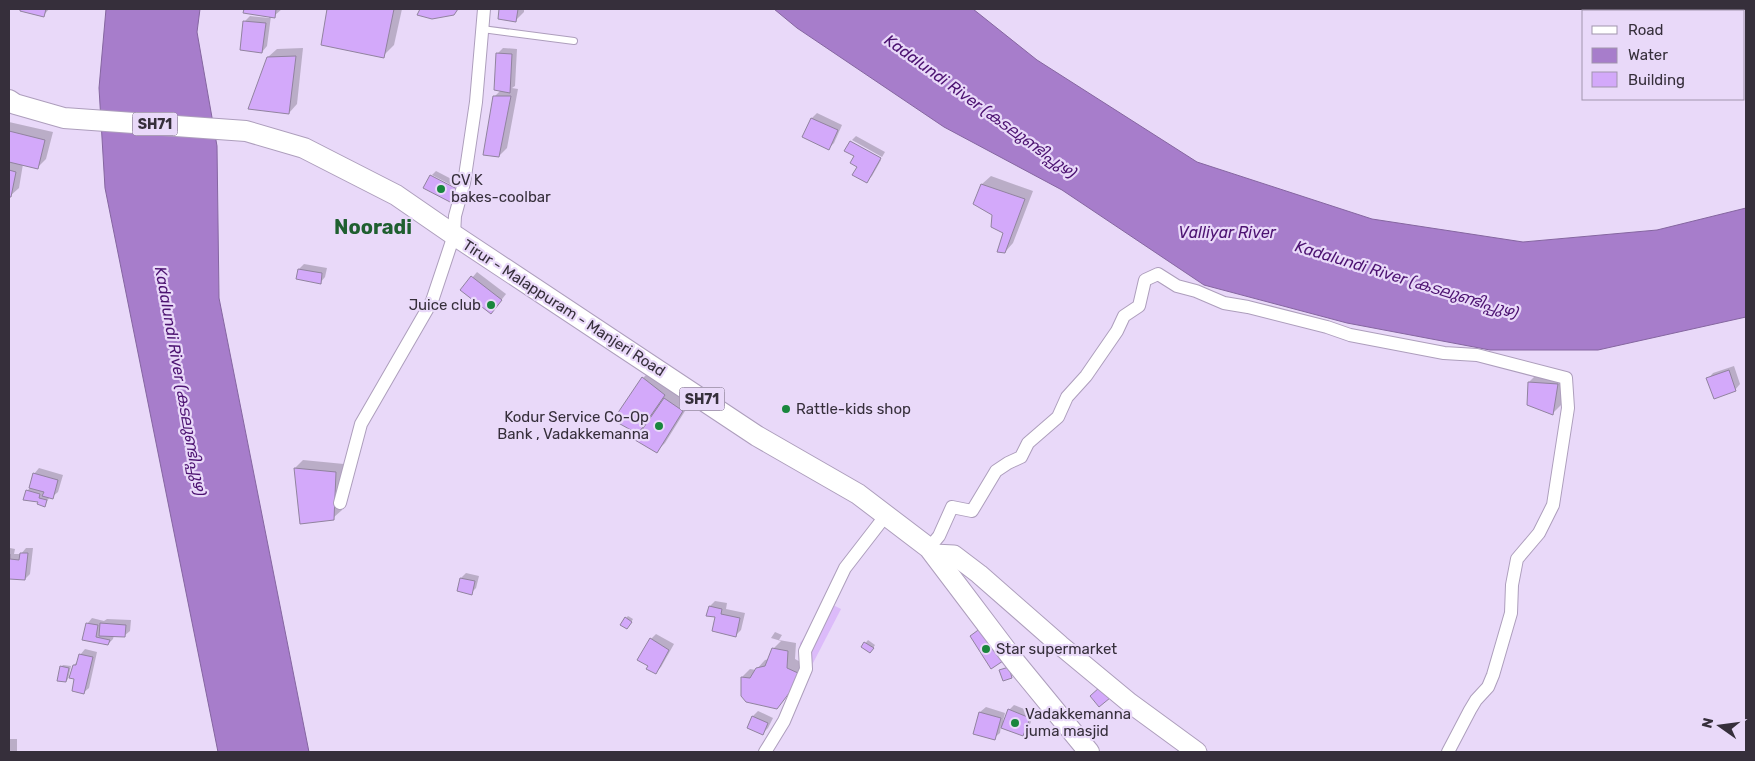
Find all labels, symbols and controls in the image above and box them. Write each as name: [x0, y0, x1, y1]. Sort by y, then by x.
legend: [1582, 10, 1745, 100]
text: Road: [1628, 21, 1664, 39]
water label: Kadalundi River (കടലുണ്ടിപ്പുഴ): [880, 30, 1081, 185]
text: Water: [1628, 46, 1668, 64]
text: Building: [1628, 71, 1685, 89]
road number: SH71: [132, 112, 178, 136]
place label: CV K bakes-coolbar: [451, 171, 551, 206]
marker: CV K bakes-coolbar: [435, 183, 447, 195]
district label: Nooradi: [334, 215, 412, 239]
water label: Valliyar River: [1178, 223, 1277, 242]
street label: Tirur - Malappuram - Manjeri Road: [459, 236, 669, 380]
water label: Kadalundi River (കടലുണ്ടിപ്പുഴ): [1292, 236, 1522, 325]
water label: Kadalundi River (കടലുണ്ടിപ്പുഴ): [149, 265, 210, 498]
place label: Juice club: [409, 296, 481, 314]
marker: Juice club: [485, 299, 497, 311]
road number: SH71: [680, 388, 724, 410]
place label: Rattle-kids shop: [796, 400, 911, 418]
marker: Rattle-kids shop: [780, 403, 792, 415]
place label: Kodur Service Co-Op Bank , Vadakkemanna: [497, 408, 649, 443]
marker: Kodur Service Co-Op Bank , Vadakkemanna: [653, 420, 665, 432]
place label: Star supermarket: [996, 640, 1117, 658]
marker: Star supermarket: [980, 643, 992, 655]
north arrow: [1695, 701, 1745, 751]
place label: Vadakkemanna juma masjid: [1024, 705, 1131, 740]
text: N: [1698, 716, 1717, 730]
marker: Vadakkemanna juma masjid: [1009, 717, 1021, 729]

